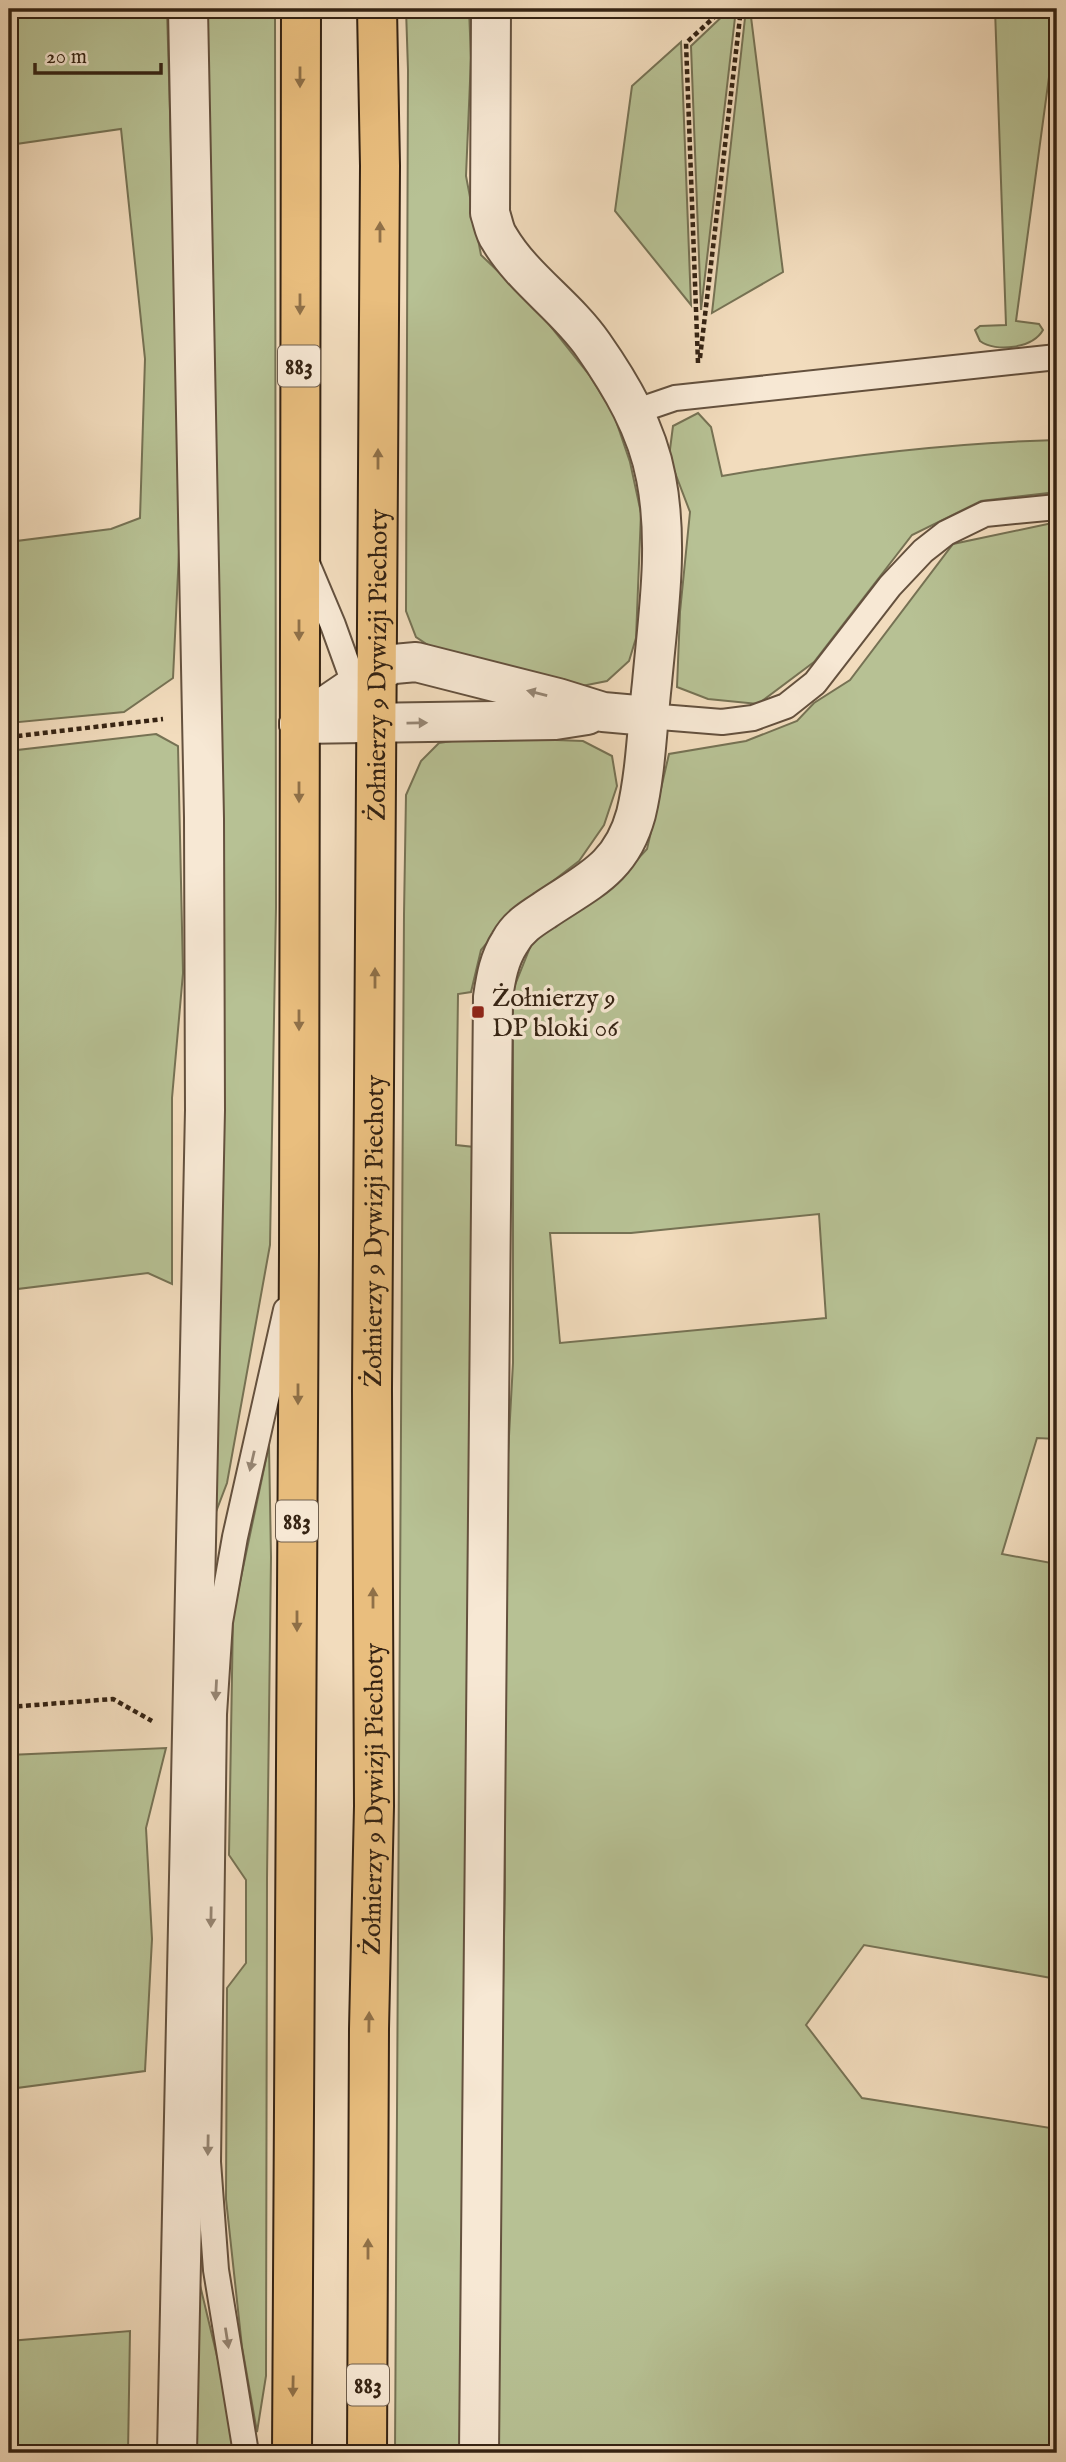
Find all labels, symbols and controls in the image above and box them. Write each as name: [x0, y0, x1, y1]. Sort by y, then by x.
scale bar: [35, 32, 161, 76]
text: 20 m: [46, 44, 87, 71]
one-way arrow: [294, 66, 306, 88]
one-way arrow: [374, 221, 386, 243]
one-way arrow: [294, 294, 306, 316]
road number: 883: [278, 346, 320, 386]
one-way arrow: [372, 448, 384, 470]
street label: Żołnierzy 9 Dywizji Piechoty: [361, 509, 396, 821]
one-way arrow: [293, 619, 305, 641]
one-way arrow: [526, 687, 548, 698]
one-way arrow: [406, 717, 428, 729]
one-way arrow: [293, 781, 305, 803]
one-way arrow: [369, 967, 381, 989]
place label: Żołnierzy 9 DP bloki 06: [492, 982, 619, 1045]
marker: Żołnierzy 9 DP bloki 06: [470, 1004, 486, 1020]
one-way arrow: [293, 1009, 305, 1031]
street label: Żołnierzy 9 Dywizji Piechoty: [357, 1075, 392, 1387]
one-way arrow: [292, 1383, 304, 1405]
one-way arrow: [247, 1450, 258, 1472]
road number: 883: [276, 1500, 318, 1541]
one-way arrow: [367, 1587, 379, 1609]
one-way arrow: [291, 1611, 302, 1633]
street label: Żołnierzy 9 Dywizji Piechoty: [356, 1643, 392, 1956]
one-way arrow: [210, 1679, 221, 1701]
one-way arrow: [206, 1907, 217, 1929]
one-way arrow: [363, 2010, 375, 2032]
one-way arrow: [202, 2134, 214, 2156]
one-way arrow: [362, 2238, 374, 2260]
one-way arrow: [222, 2327, 233, 2349]
road number: 883: [347, 2364, 389, 2406]
one-way arrow: [287, 2375, 299, 2397]

